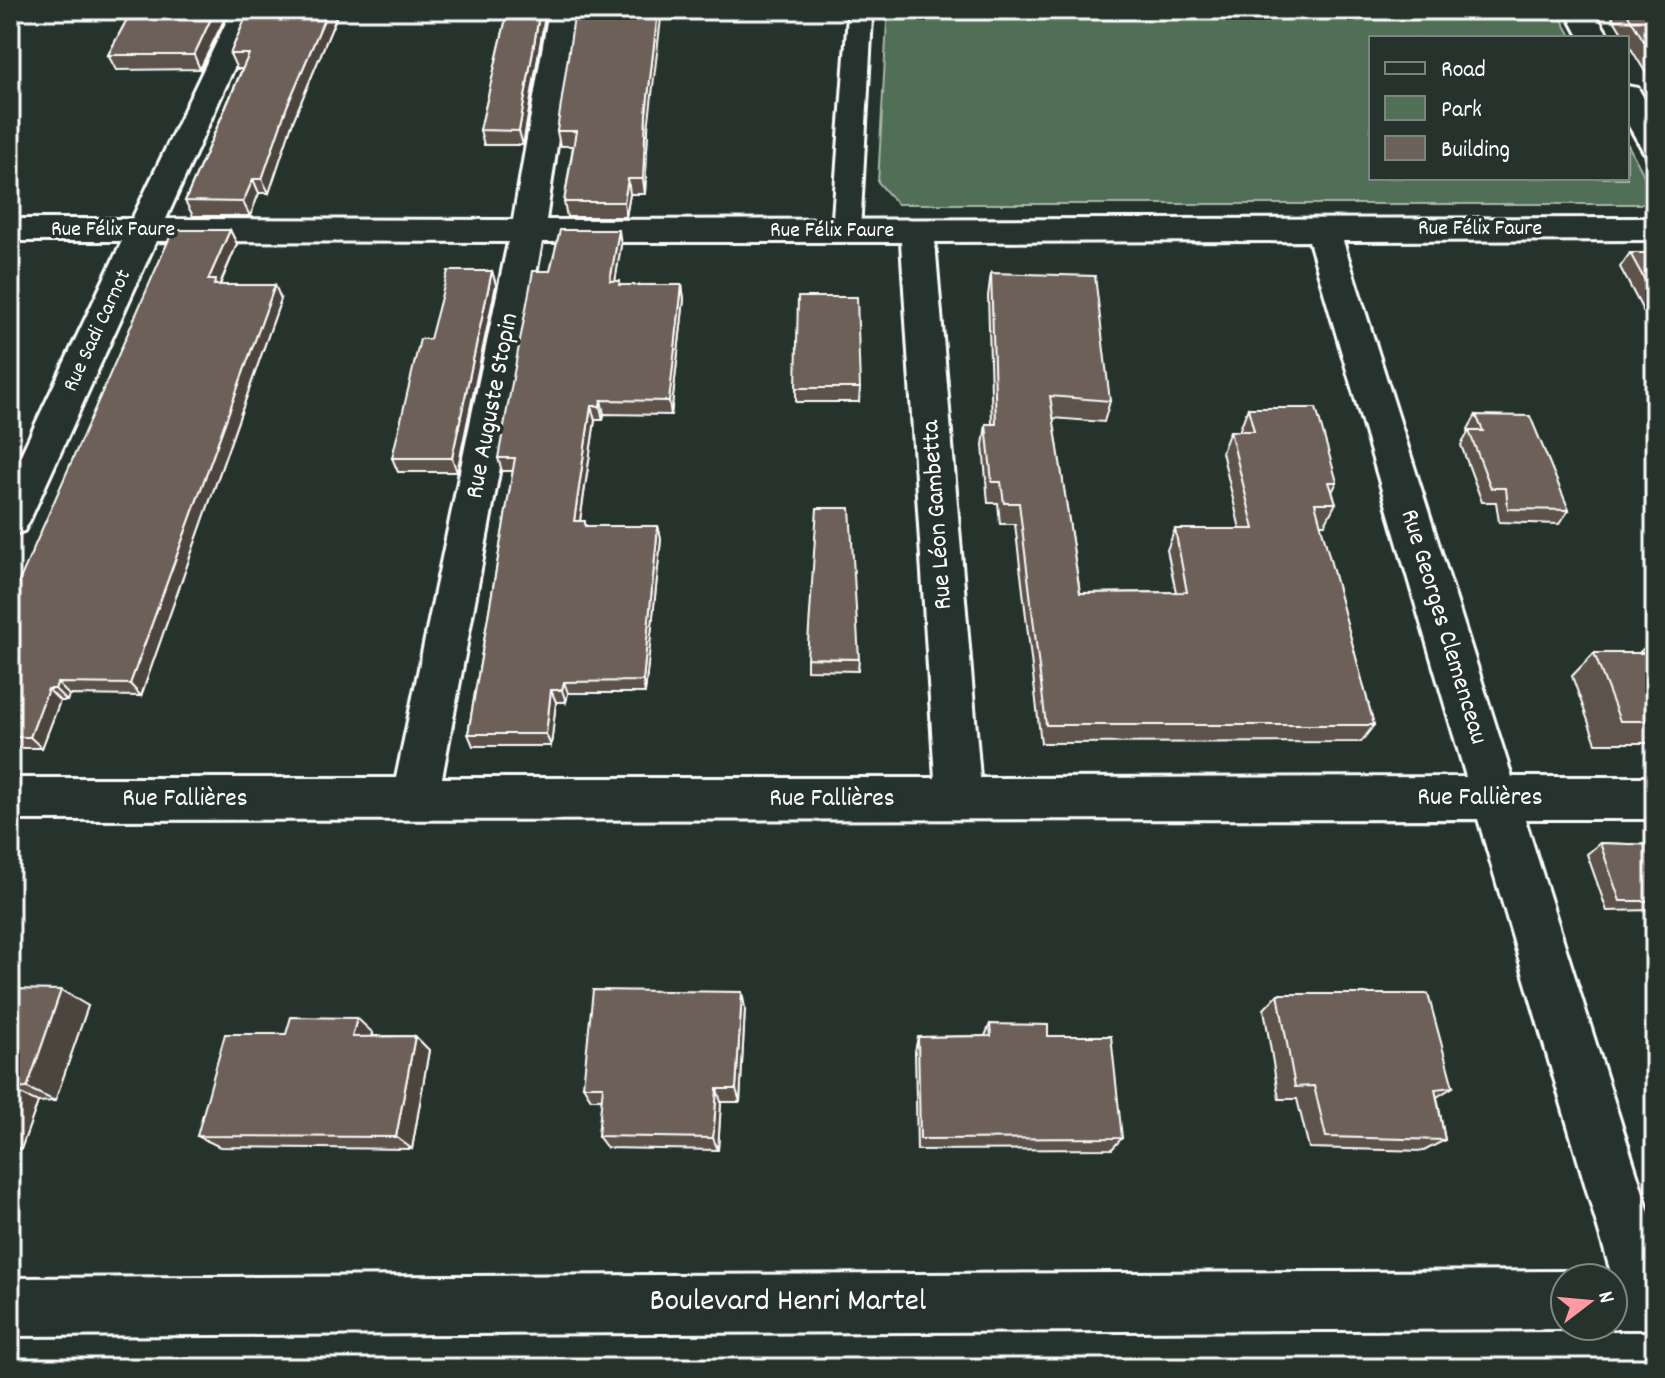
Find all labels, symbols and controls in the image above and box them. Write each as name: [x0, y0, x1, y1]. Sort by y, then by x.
legend: [1369, 36, 1629, 180]
text: Road: [1441, 54, 1486, 88]
text: Park: [1441, 94, 1482, 128]
text: Building: [1441, 134, 1510, 168]
street label: Rue Félix Faure: [1418, 214, 1542, 245]
street label: Rue Félix Faure: [51, 215, 175, 246]
street label: Rue Félix Faure: [770, 216, 894, 247]
street label: Rue Sadi Carnot: [56, 265, 140, 397]
street label: Rue Auguste Stopin: [457, 310, 529, 502]
street label: Rue Léon Gambetta: [913, 418, 963, 611]
street label: Rue Georges Clemenceau: [1390, 505, 1496, 749]
street label: Rue Fallières: [1417, 780, 1543, 817]
street label: Rue Fallières: [122, 781, 248, 818]
street label: Rue Fallières: [769, 781, 895, 818]
north arrow: [1549, 1262, 1629, 1342]
street label: Boulevard Henri Martel: [650, 1280, 927, 1326]
text: N: [1588, 1288, 1621, 1307]

